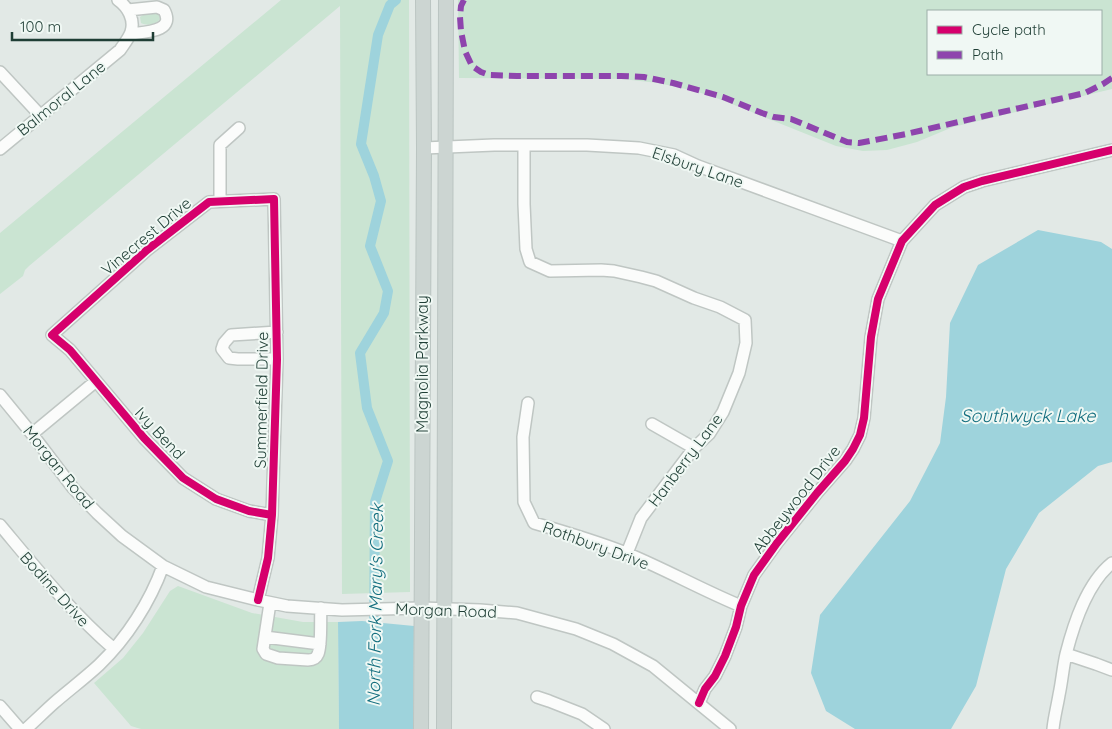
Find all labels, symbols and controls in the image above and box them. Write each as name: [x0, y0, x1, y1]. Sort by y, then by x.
scale bar: [12, 10, 154, 42]
legend: [927, 10, 1102, 75]
text: 100 m: [20, 17, 61, 36]
text: Cycle path: [972, 20, 1046, 39]
text: Path: [972, 45, 1004, 64]
street label: Balmoral Lane: [13, 56, 109, 140]
street label: Elsbury Lane: [650, 142, 746, 192]
street label: Vinecrest Drive: [97, 193, 195, 279]
street label: Magnolia Parkway: [412, 295, 432, 433]
street label: Summerfield Drive: [250, 331, 272, 469]
street label: Ivy Bend: [131, 403, 189, 463]
water label: Southwyck Lake: [961, 404, 1096, 427]
street label: Hanberry Lane: [643, 409, 727, 511]
street label: Morgan Road: [19, 421, 99, 513]
street label: Abbeywood Drive: [748, 441, 844, 557]
water label: North Fork Mary's Creek: [362, 502, 388, 706]
street label: Rothbury Drive: [540, 516, 652, 574]
street label: Bodine Drive: [16, 547, 94, 631]
street label: Morgan Road: [395, 598, 497, 622]

